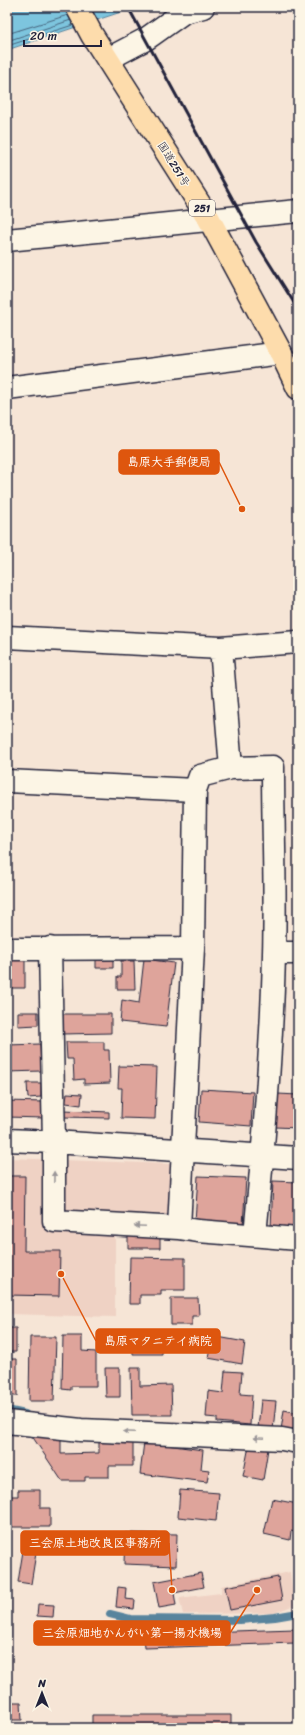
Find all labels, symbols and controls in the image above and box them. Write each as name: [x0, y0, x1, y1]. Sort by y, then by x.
scale bar: [24, 22, 101, 48]
text: 20 m: [30, 25, 57, 47]
street label: 国道251号: [152, 138, 195, 191]
road number: 251: [189, 200, 215, 216]
callout: 島原大手郵便局: [119, 450, 219, 474]
text: 島原大手郵便局: [127, 451, 211, 473]
one-way arrow: [51, 1170, 57, 1183]
one-way arrow: [134, 1222, 146, 1229]
callout: 島原マタニテイ病院: [96, 1329, 220, 1353]
text: 島原マタニテイ病院: [104, 1330, 212, 1352]
one-way arrow: [123, 1429, 136, 1435]
one-way arrow: [252, 1435, 265, 1441]
callout: 三会原土地改良区事務所: [21, 1531, 169, 1555]
text: 三会原土地改良区事務所: [29, 1532, 162, 1554]
callout: 三会原畑地かんがい第一揚水機場: [34, 1621, 230, 1645]
text: 三会原畑地かんがい第一揚水機場: [42, 1622, 222, 1644]
north arrow: [22, 1673, 62, 1713]
text: N: [37, 1674, 46, 1693]

